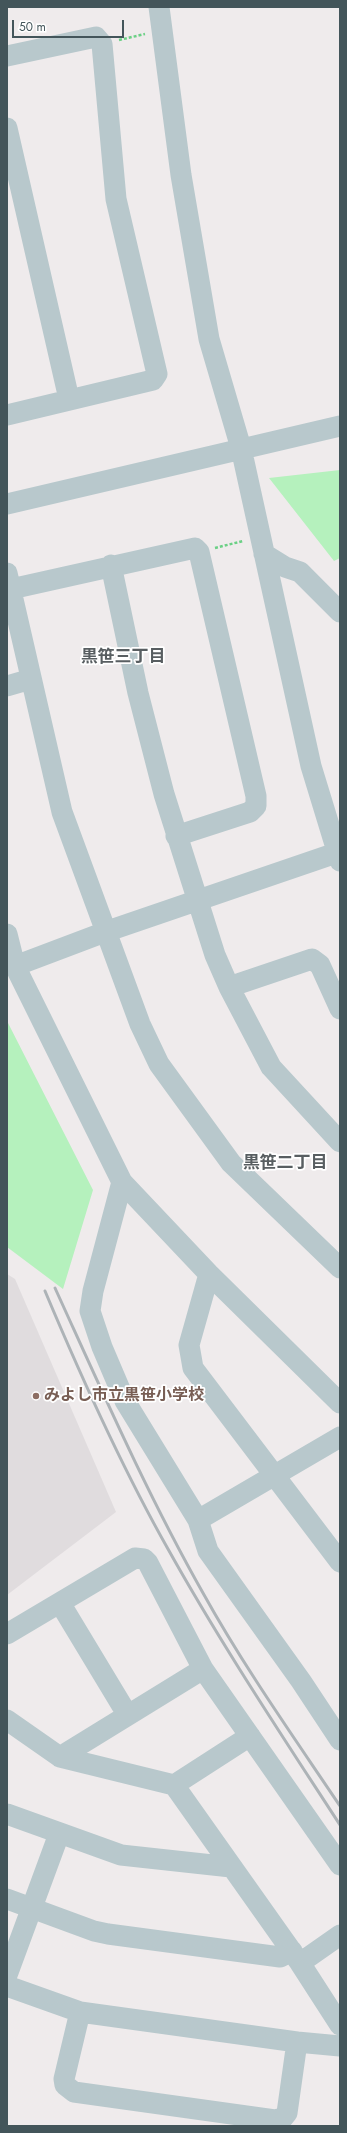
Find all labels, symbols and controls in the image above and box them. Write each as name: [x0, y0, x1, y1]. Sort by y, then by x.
scale bar: [14, 12, 126, 38]
text: 50 m: [19, 18, 46, 36]
district label: 黒笹三丁目: [81, 648, 165, 668]
district label: 黒笹二丁目: [243, 1154, 327, 1174]
place label: みよし市立黒笹小学校: [44, 1386, 204, 1406]
marker: みよし市立黒笹小学校: [31, 1391, 41, 1401]

